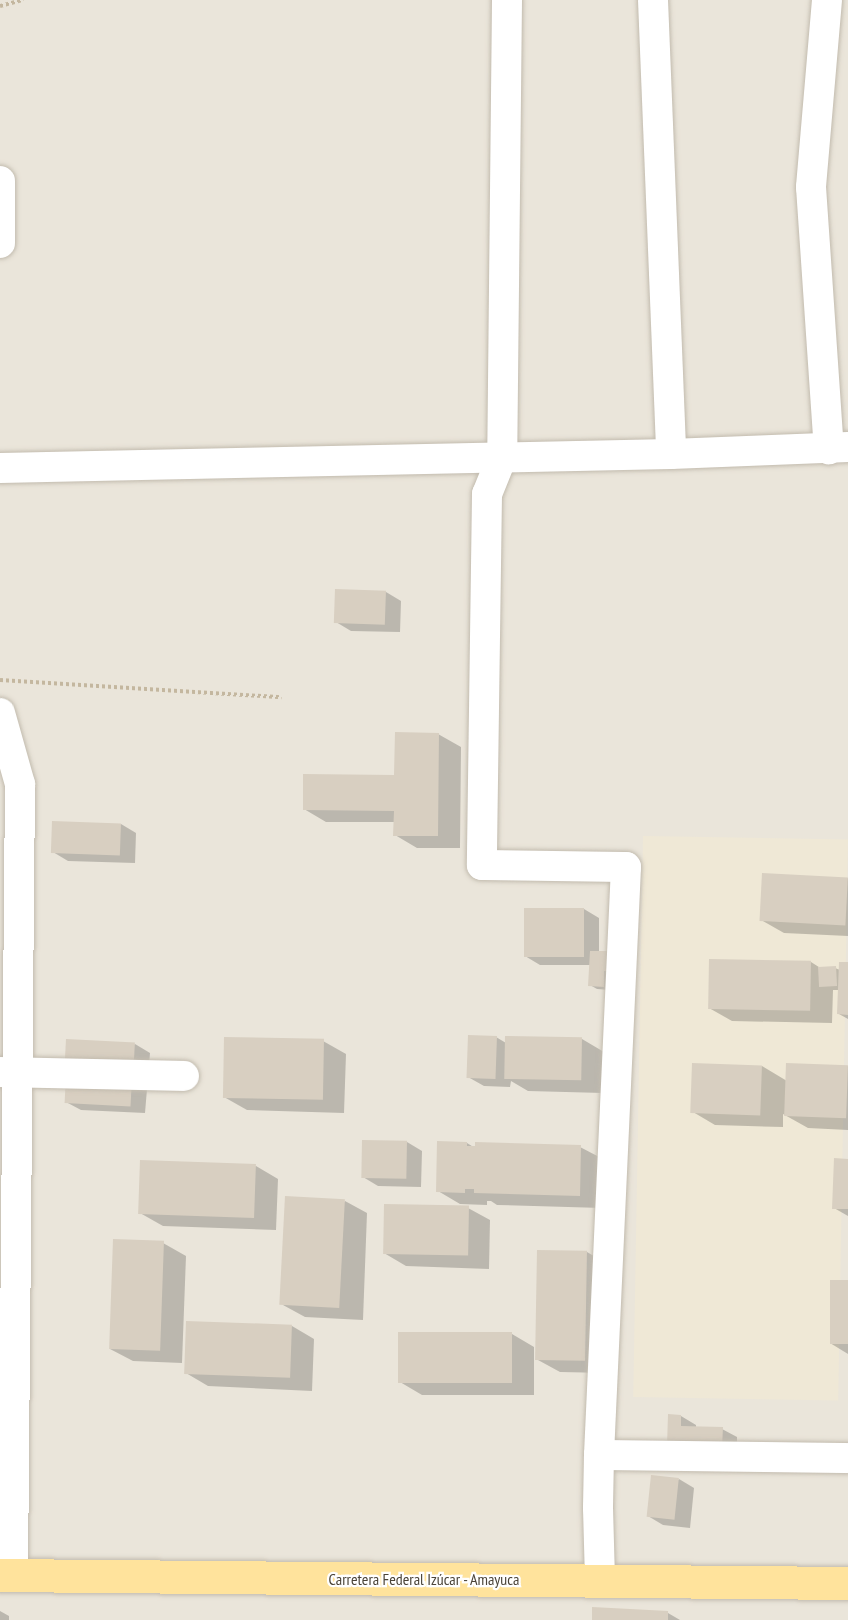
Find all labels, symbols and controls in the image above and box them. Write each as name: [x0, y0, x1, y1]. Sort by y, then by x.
street label: Carretera Federal Izúcar - Amayuca: [328, 1569, 520, 1589]

